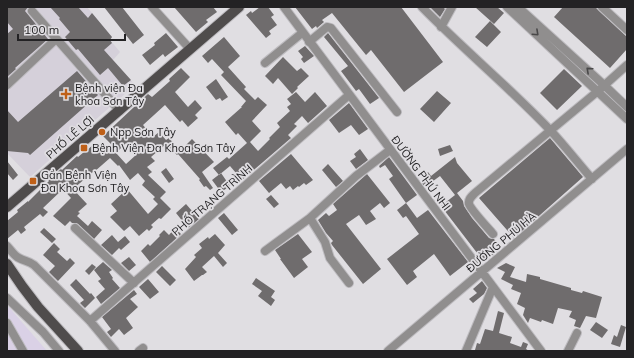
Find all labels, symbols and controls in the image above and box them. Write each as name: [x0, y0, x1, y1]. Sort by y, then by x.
scale bar: [18, 16, 125, 42]
text: 100 m: [24, 22, 59, 37]
one-way arrow: [531, 29, 539, 36]
one-way arrow: [586, 68, 593, 75]
place label: Bệnh viện Đa khoa Sơn Tây: [75, 81, 145, 108]
marker: Bệnh viện Đa khoa Sơn Tây: [60, 88, 72, 100]
street label: PHỐ LÊ LỢI: [42, 112, 97, 162]
place label: Npp Sơn Tây: [110, 125, 176, 139]
marker: Npp Sơn Tây: [97, 127, 107, 137]
street label: ĐƯỜNG PHÚ NHI: [388, 133, 454, 213]
place label: Bệnh Viện Đa Khoa Sơn Tây: [92, 141, 235, 155]
marker: Bệnh Viện Đa Khoa Sơn Tây: [79, 143, 89, 153]
street label: PHỐ TRẠNG TRÌNH: [168, 160, 255, 239]
place label: Gần Bệnh Viện Đa Khoa Sơn Tây: [41, 168, 130, 195]
marker: Gần Bệnh Viện Đa Khoa Sơn Tây: [28, 176, 38, 186]
street label: ĐƯỜNG PHÚ HÀ: [463, 209, 539, 275]

